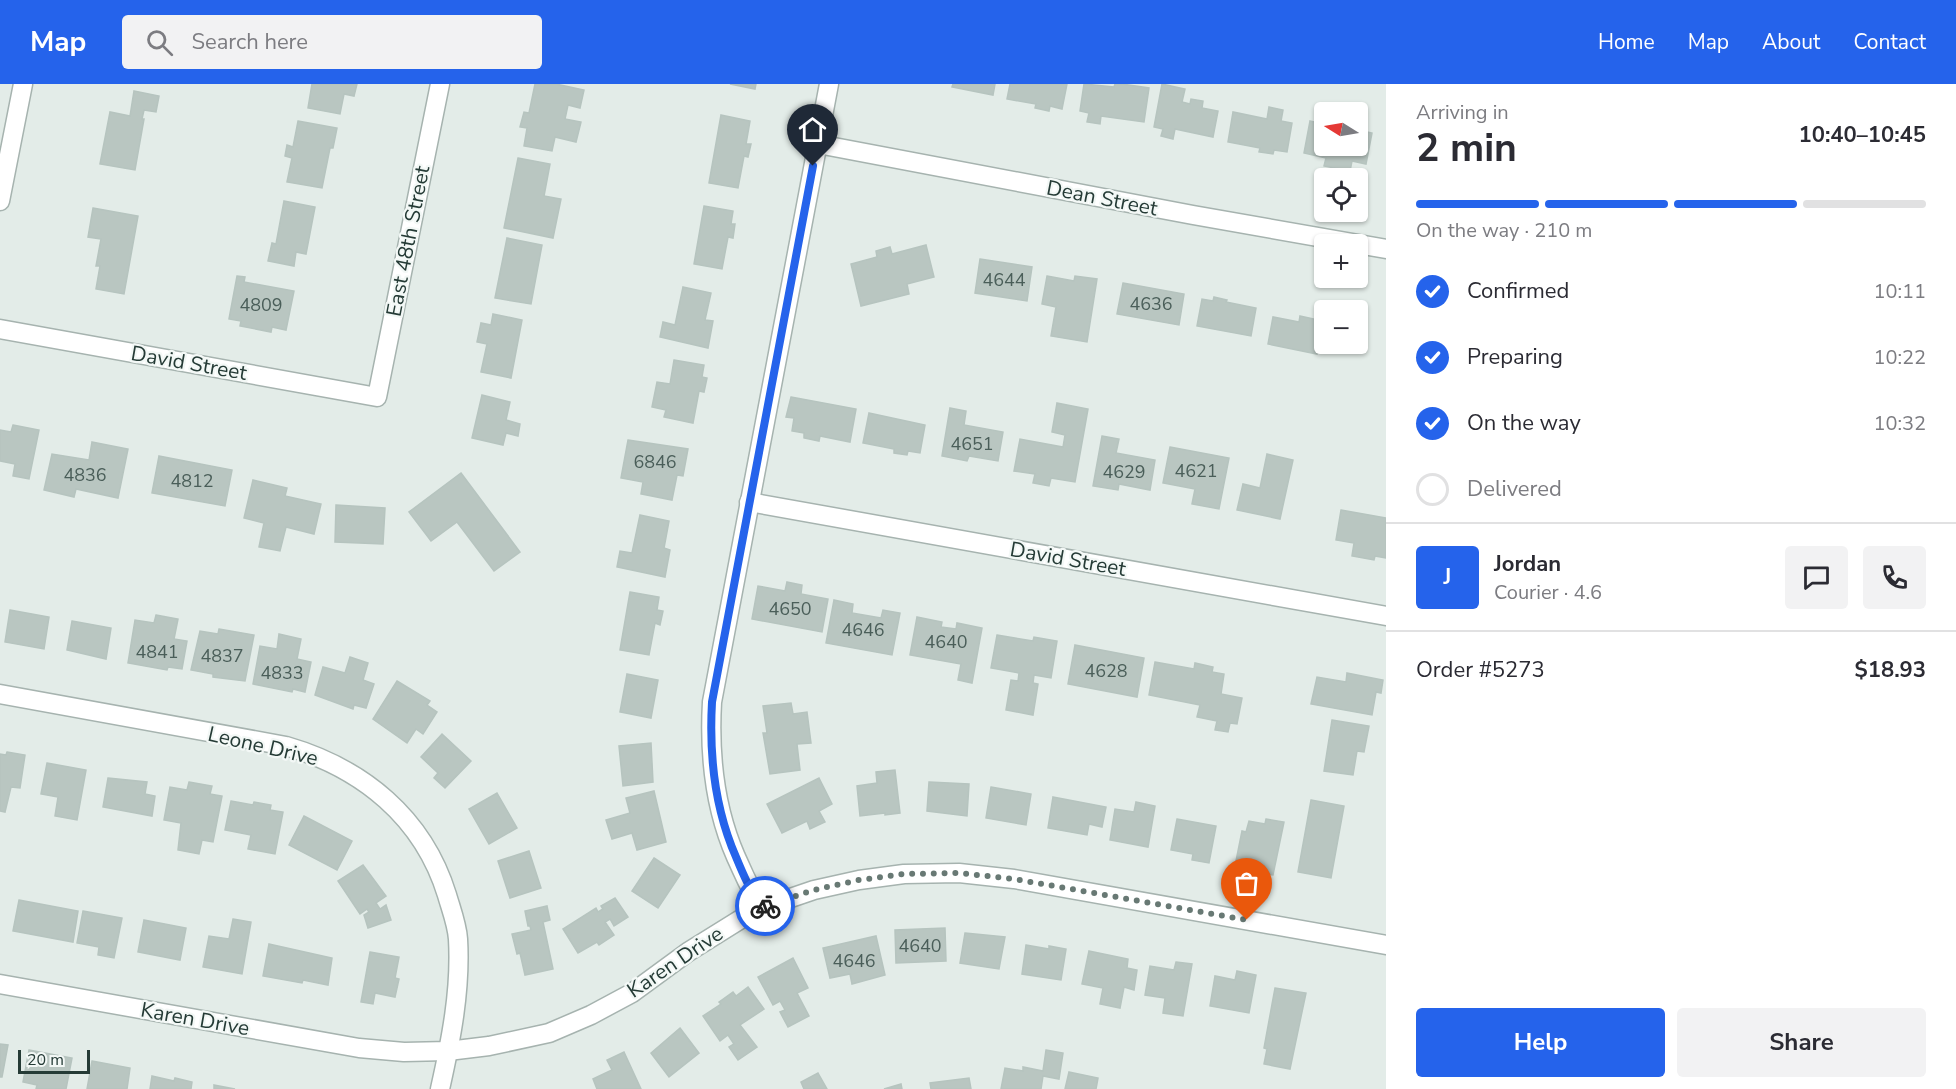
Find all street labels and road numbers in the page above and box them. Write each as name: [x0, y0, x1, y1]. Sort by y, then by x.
street label: East 48th Street: [380, 163, 436, 319]
street label: Dean Street: [1044, 174, 1161, 223]
street label: David Street: [129, 339, 250, 387]
street label: David Street: [1008, 535, 1129, 583]
street label: Leone Drive: [205, 720, 321, 772]
street label: Karen Drive: [622, 920, 728, 1004]
street label: Karen Drive: [138, 996, 252, 1042]

